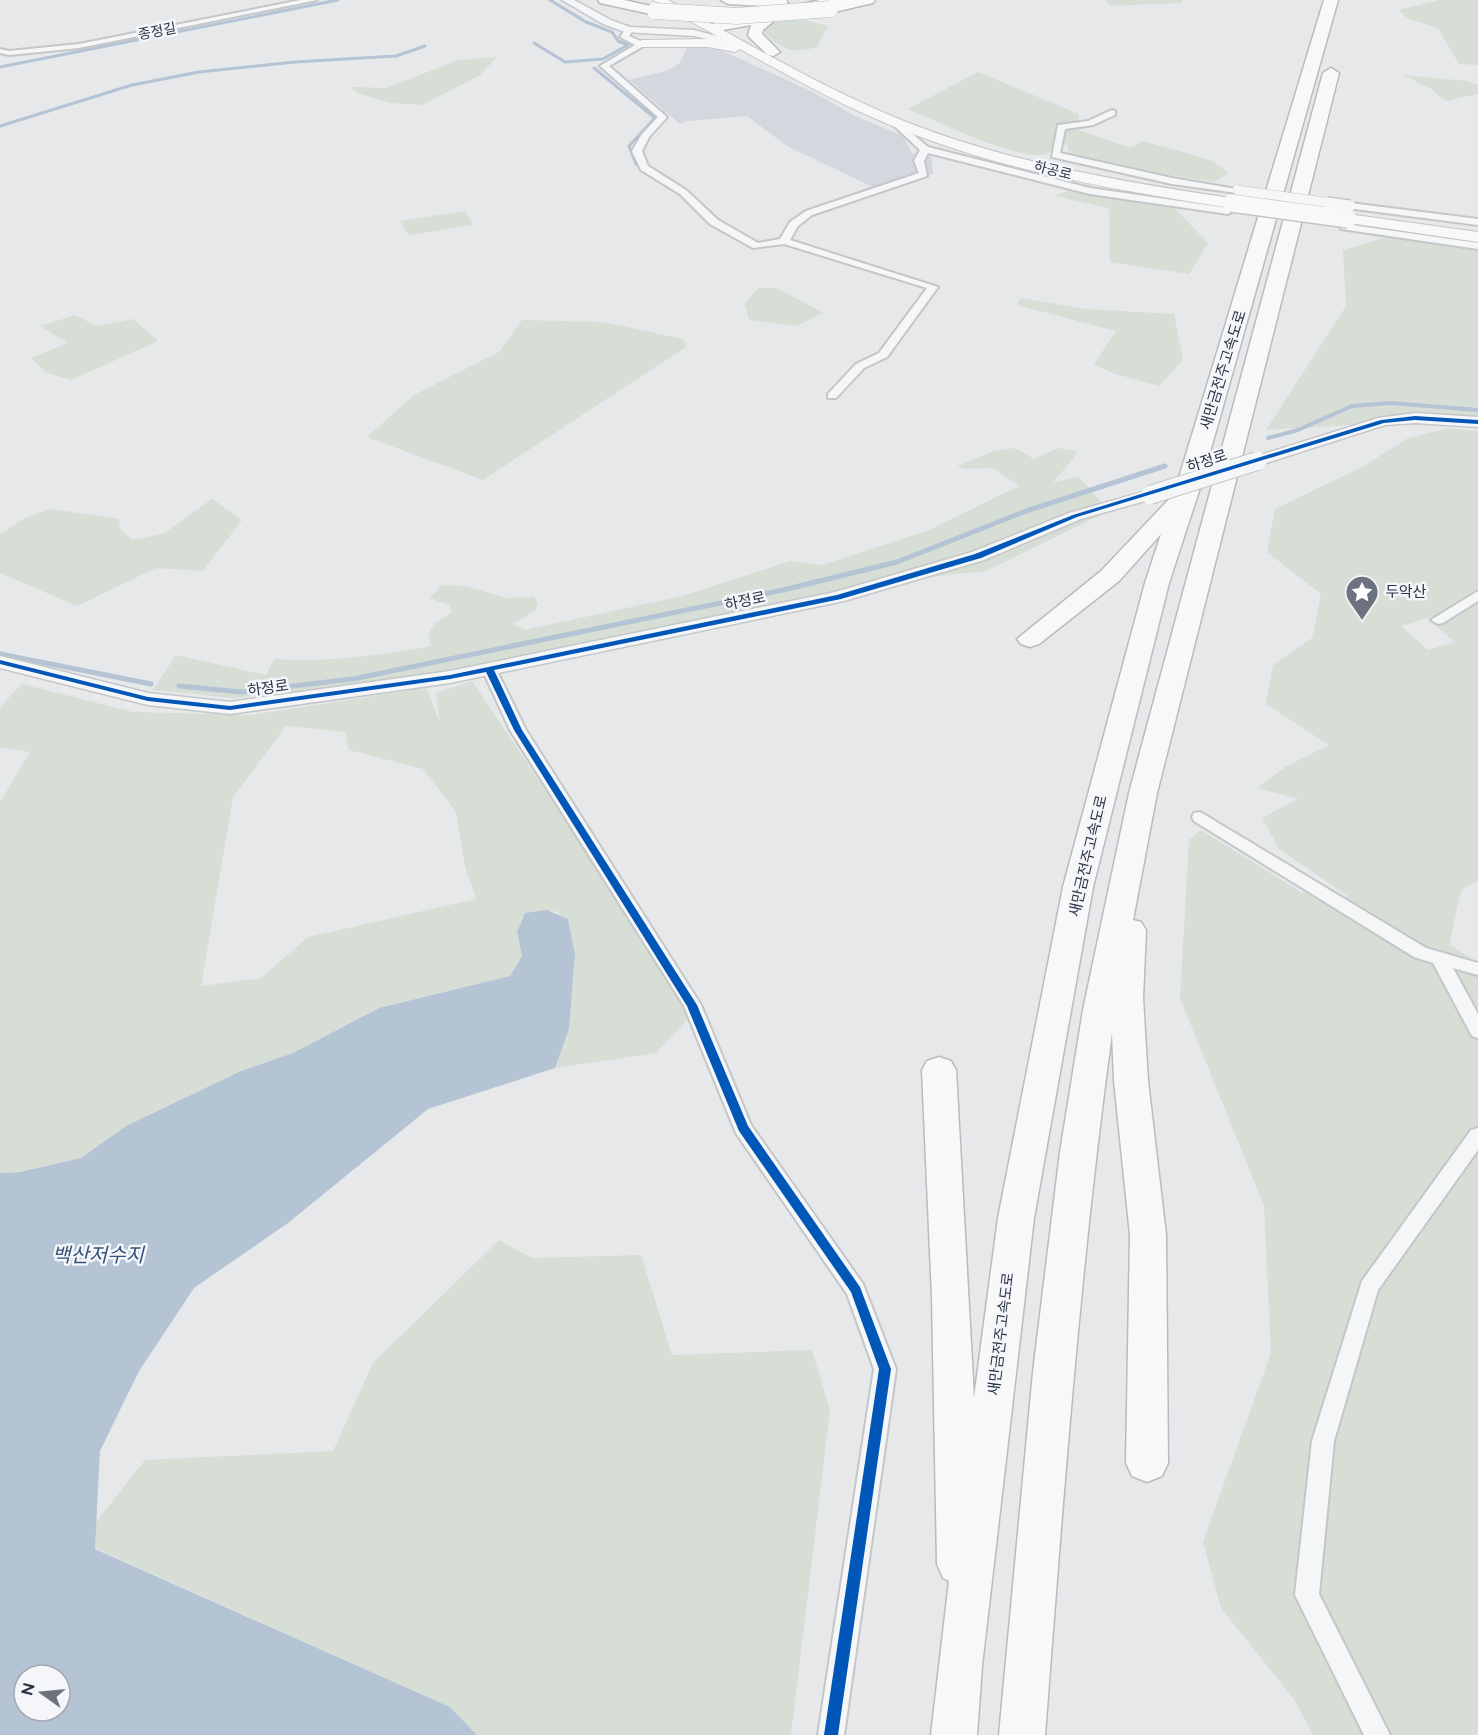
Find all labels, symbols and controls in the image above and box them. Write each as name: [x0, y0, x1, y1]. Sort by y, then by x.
street label: 종정길: [137, 19, 177, 43]
street label: 하공로: [1032, 158, 1074, 182]
street label: 새만금전주고속도로: [1196, 308, 1250, 432]
street label: 하정로: [1185, 446, 1229, 476]
place icon: 두악산: [1344, 574, 1380, 621]
place label: 두악산: [1385, 583, 1427, 601]
street label: 하정로: [723, 588, 767, 614]
street label: 하정로: [246, 676, 290, 700]
street label: 새만금전주고속도로: [1065, 793, 1111, 919]
water label: 백산저수지: [52, 1243, 146, 1267]
street label: 새만금전주고속도로: [984, 1271, 1018, 1397]
north arrow: [12, 1663, 72, 1723]
text: N: [17, 1681, 39, 1698]

